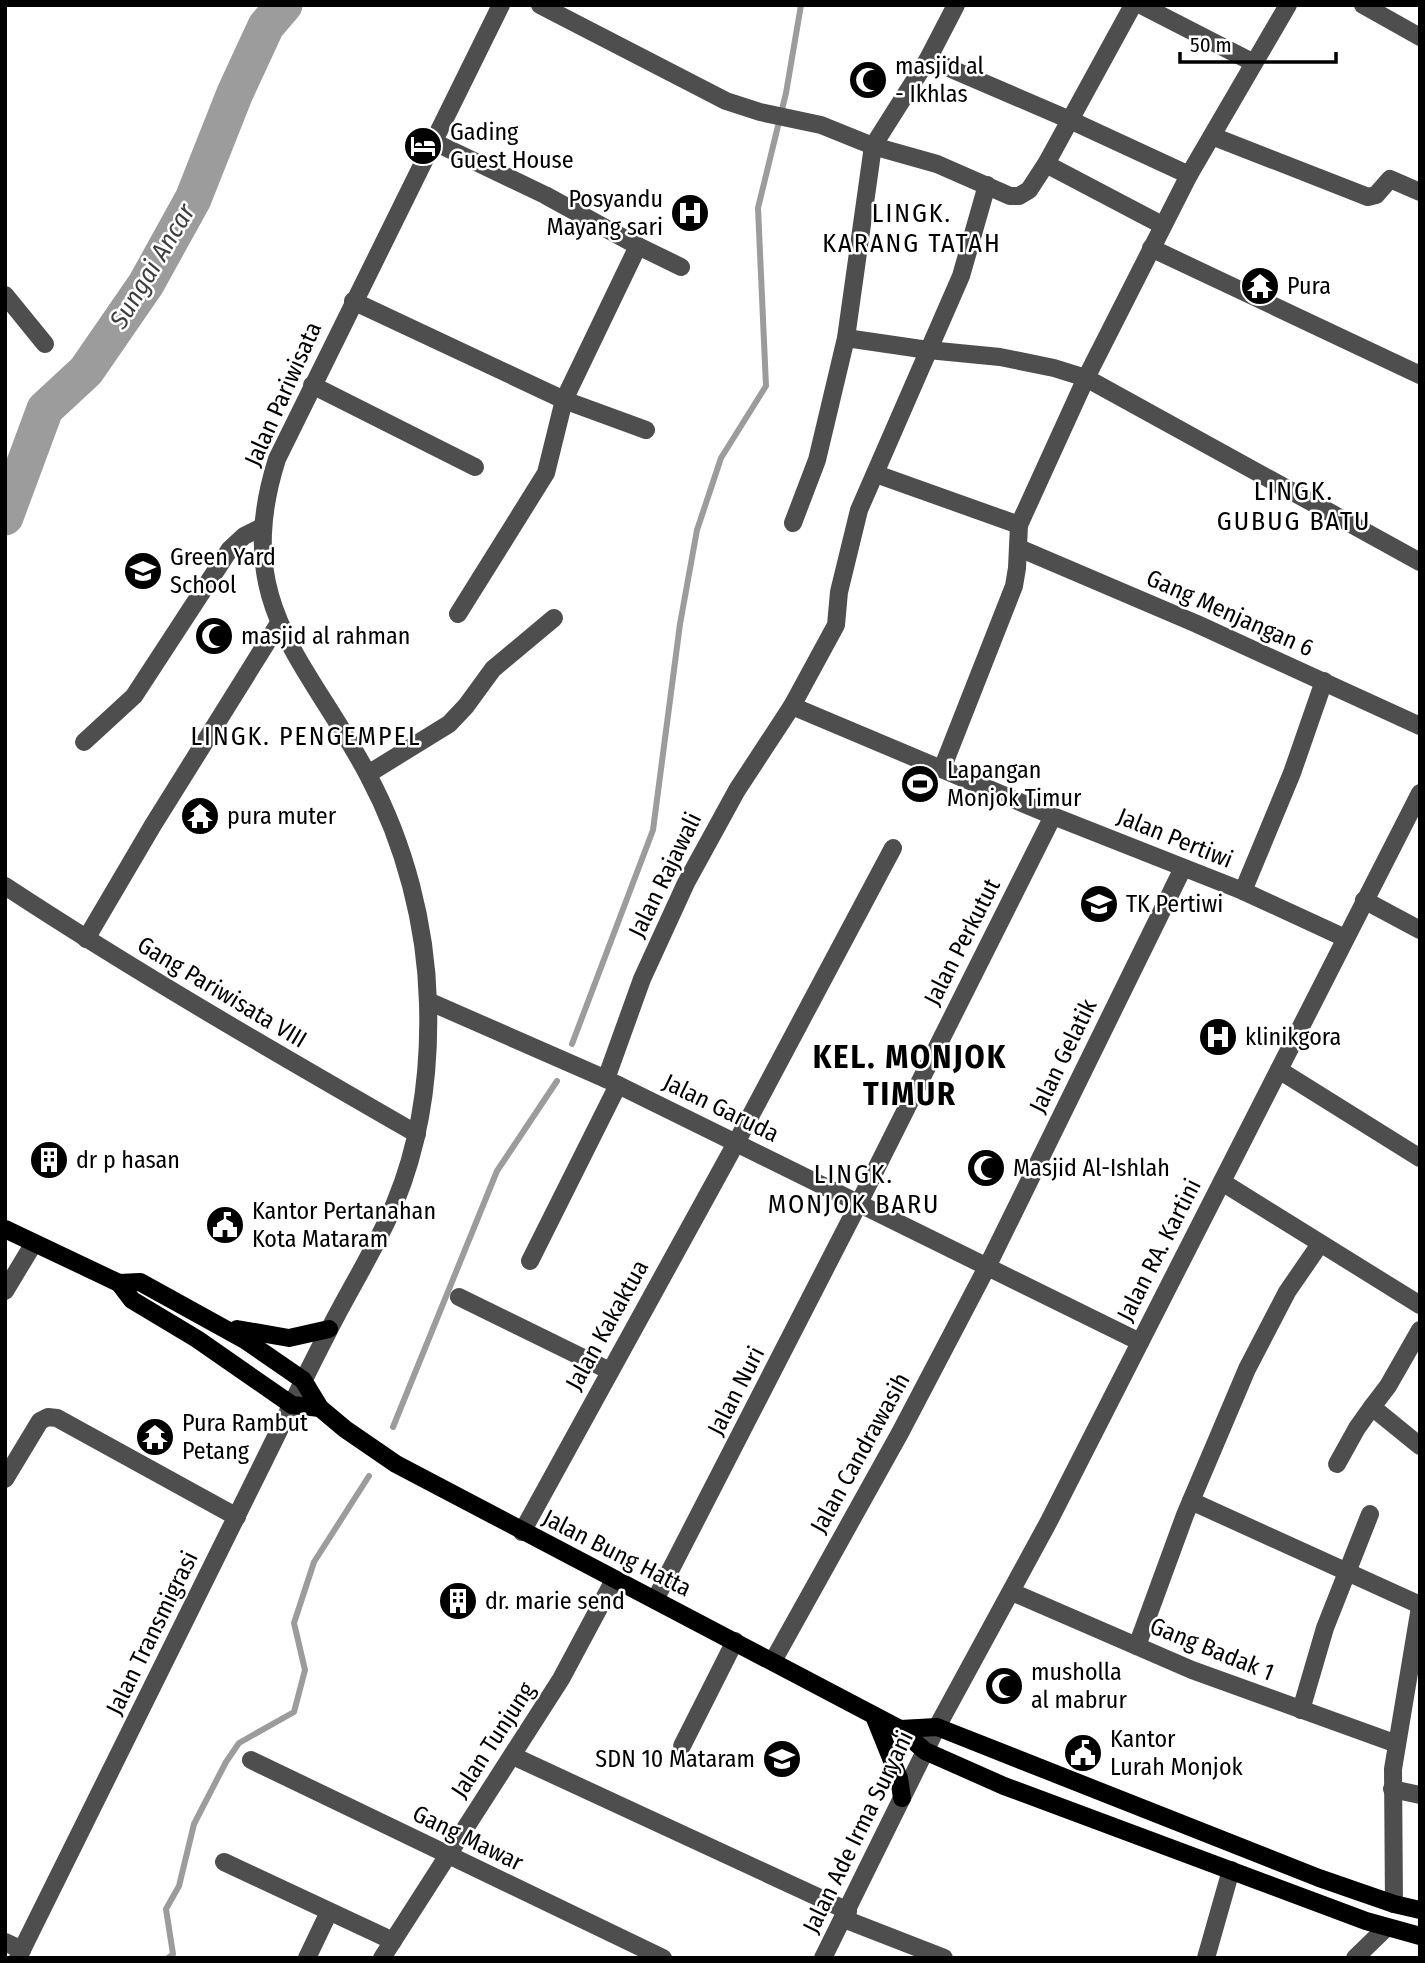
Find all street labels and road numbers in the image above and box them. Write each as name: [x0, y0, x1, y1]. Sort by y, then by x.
street label: Jalan Pariwisata: [239, 318, 327, 470]
street label: Gang Menjangan 6: [1142, 564, 1318, 662]
street label: Jalan Pertiwi: [1113, 802, 1237, 874]
street label: Jalan Rajawali: [623, 808, 707, 942]
street label: Jalan Perkutut: [918, 874, 1006, 1010]
street label: Gang Pariwisata VIII: [132, 930, 312, 1054]
street label: Jalan Gelatik: [1023, 994, 1103, 1117]
street label: Jalan Garuda: [659, 1068, 783, 1148]
street label: Jalan RA. Kartini: [1111, 1174, 1207, 1326]
street label: Jalan Kakaktua: [560, 1255, 654, 1395]
street label: Jalan Nuri: [702, 1342, 770, 1440]
street label: Jalan Candrawasih: [804, 1368, 916, 1538]
street label: Jalan Bung Hatta: [538, 1503, 696, 1603]
street label: Jalan Transmigrasi: [100, 1547, 204, 1719]
street label: Gang Badak 1: [1146, 1612, 1278, 1686]
street label: Jalan Tunjung: [445, 1676, 541, 1803]
street label: Jalan Ade Irma Suryani: [797, 1726, 919, 1938]
street label: Gang Mawar: [408, 1799, 528, 1877]

